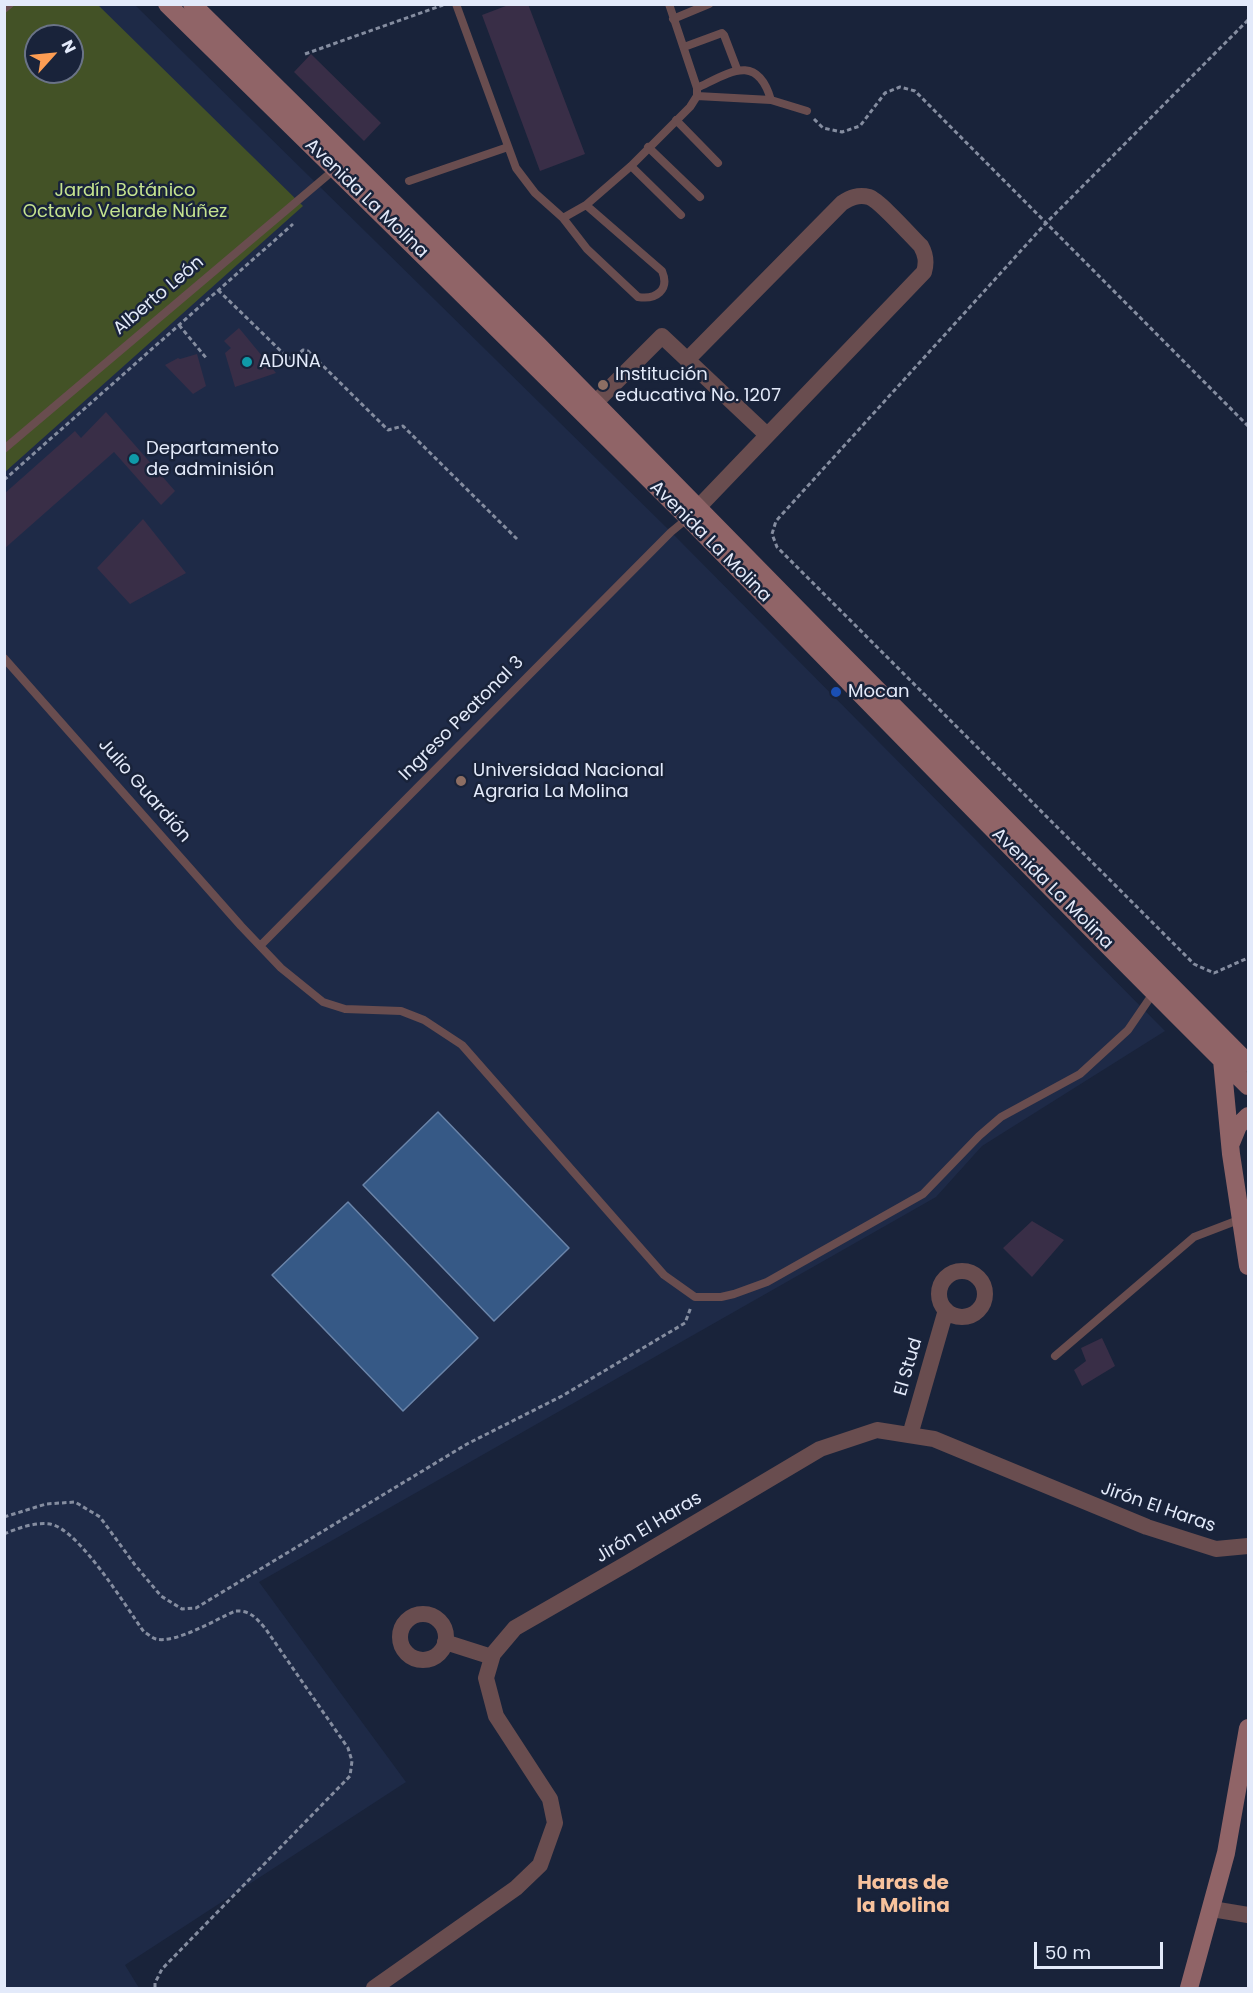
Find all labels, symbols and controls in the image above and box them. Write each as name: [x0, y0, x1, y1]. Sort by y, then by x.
north arrow: [24, 24, 84, 84]
text: N: [56, 36, 82, 57]
street label: Avenida La Molina: [300, 135, 432, 263]
park label: Jardín Botánico Octavio Velarde Núñez: [23, 180, 227, 222]
street label: Alberto León: [109, 252, 209, 340]
place label: ADUNA: [259, 351, 321, 373]
marker: ADUNA: [240, 355, 254, 369]
place label: Institución educativa No. 1207: [615, 364, 781, 406]
marker: Institución educativa No. 1207: [596, 378, 610, 392]
place label: Departamento de adminisión: [146, 438, 279, 480]
marker: Departamento de adminisión: [127, 452, 141, 466]
street label: Avenida La Molina: [645, 477, 775, 607]
street label: Ingreso Peatonal 3: [395, 652, 529, 786]
place label: Mocan: [848, 681, 910, 703]
marker: Mocan: [829, 685, 843, 699]
street label: Julio Guardión: [93, 735, 195, 847]
place label: Universidad Nacional Agraria La Molina: [473, 760, 664, 802]
marker: Universidad Nacional Agraria La Molina: [454, 774, 468, 788]
street label: Avenida La Molina: [987, 824, 1117, 954]
street label: El Stud: [890, 1336, 928, 1398]
street label: Jirón El Haras: [1098, 1478, 1218, 1538]
street label: Jirón El Haras: [592, 1488, 706, 1568]
district label: Haras de la Molina: [856, 1872, 950, 1919]
scale bar: [1037, 1930, 1166, 1968]
text: 50 m: [1045, 1940, 1091, 1965]

